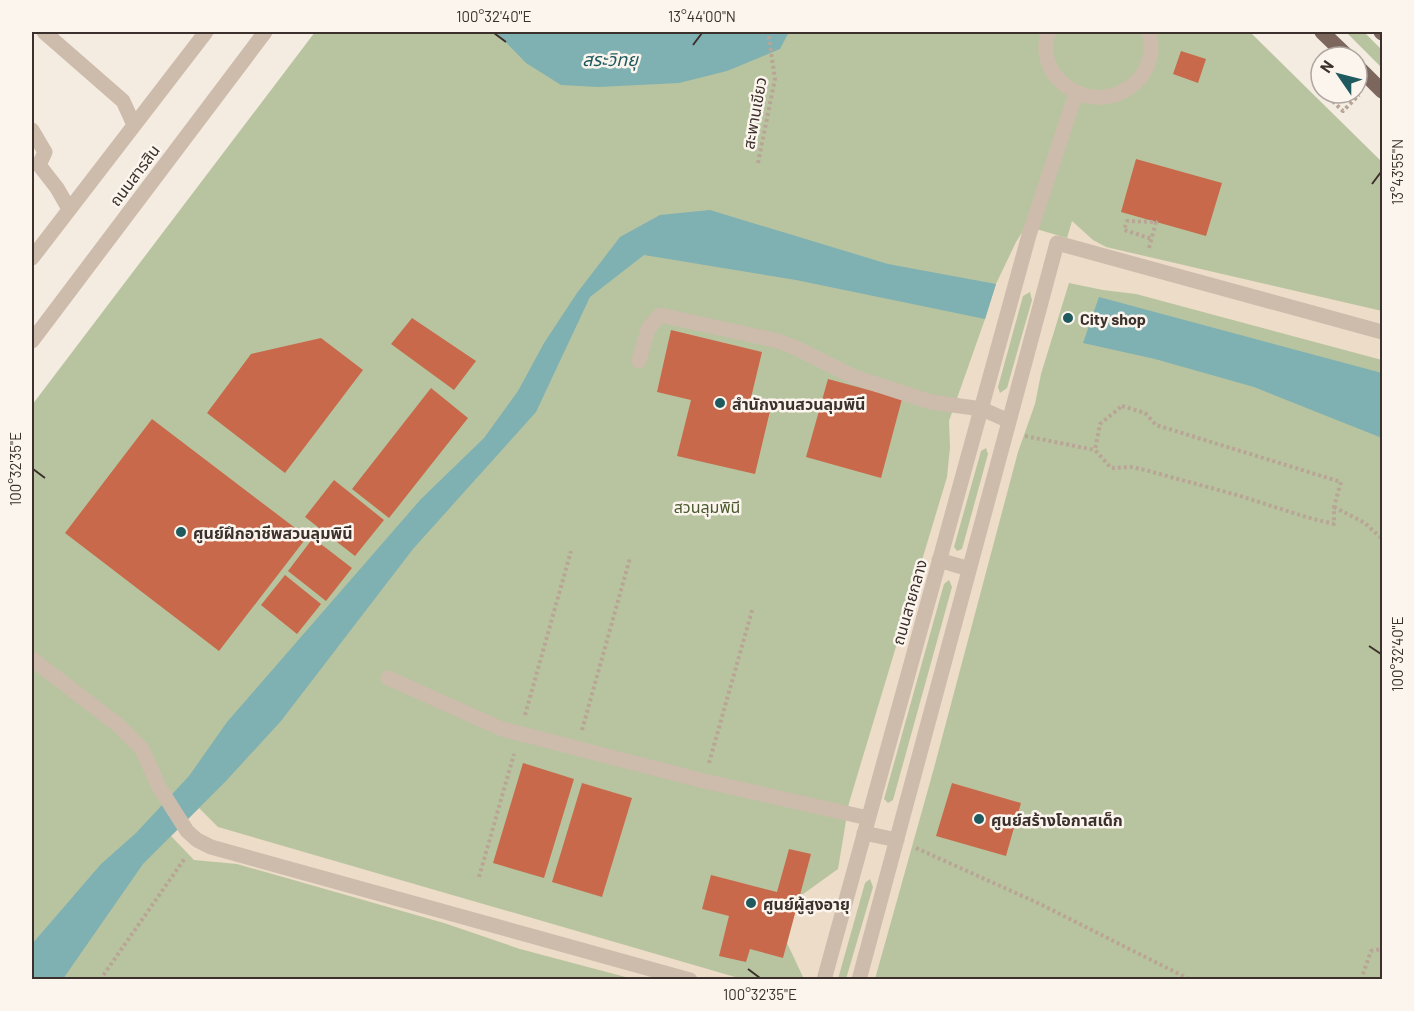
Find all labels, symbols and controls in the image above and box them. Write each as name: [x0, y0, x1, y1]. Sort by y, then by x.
text: 100°32'40"E: [456, 7, 532, 25]
text: 13°44'00"N: [668, 7, 736, 25]
north arrow: [1309, 45, 1369, 105]
water label: สระวิทยุ: [582, 48, 639, 71]
text: N: [1315, 56, 1337, 76]
street label: สะพานเขียว: [738, 76, 770, 150]
text: 13°43'55"N: [1388, 139, 1406, 205]
street label: ถนนสารสิน: [105, 141, 163, 209]
place label: City shop: [1080, 309, 1146, 328]
marker: City shop: [1061, 311, 1075, 325]
place label: สำนักงานสวนลุมพินี: [732, 394, 865, 414]
marker: สำนักงานสวนลุมพินี: [713, 396, 727, 410]
text: 100°32'35"E: [6, 432, 24, 506]
park label: สวนลุมพินี: [674, 497, 740, 517]
place label: ศูนย์ฝึกอาชีพสวนลุมพินี: [193, 523, 353, 544]
marker: ศูนย์ฝึกอาชีพสวนลุมพินี: [174, 525, 188, 539]
street label: ถนนสายกลาง: [888, 557, 930, 647]
text: 100°32'40"E: [1388, 616, 1406, 692]
place label: ศูนย์สร้างโอกาสเด็ก: [991, 810, 1123, 831]
marker: ศูนย์สร้างโอกาสเด็ก: [972, 812, 986, 826]
place label: ศูนย์ผู้สูงอายุ: [763, 894, 850, 915]
marker: ศูนย์ผู้สูงอายุ: [744, 896, 758, 910]
text: 100°32'35"E: [723, 985, 797, 1003]

